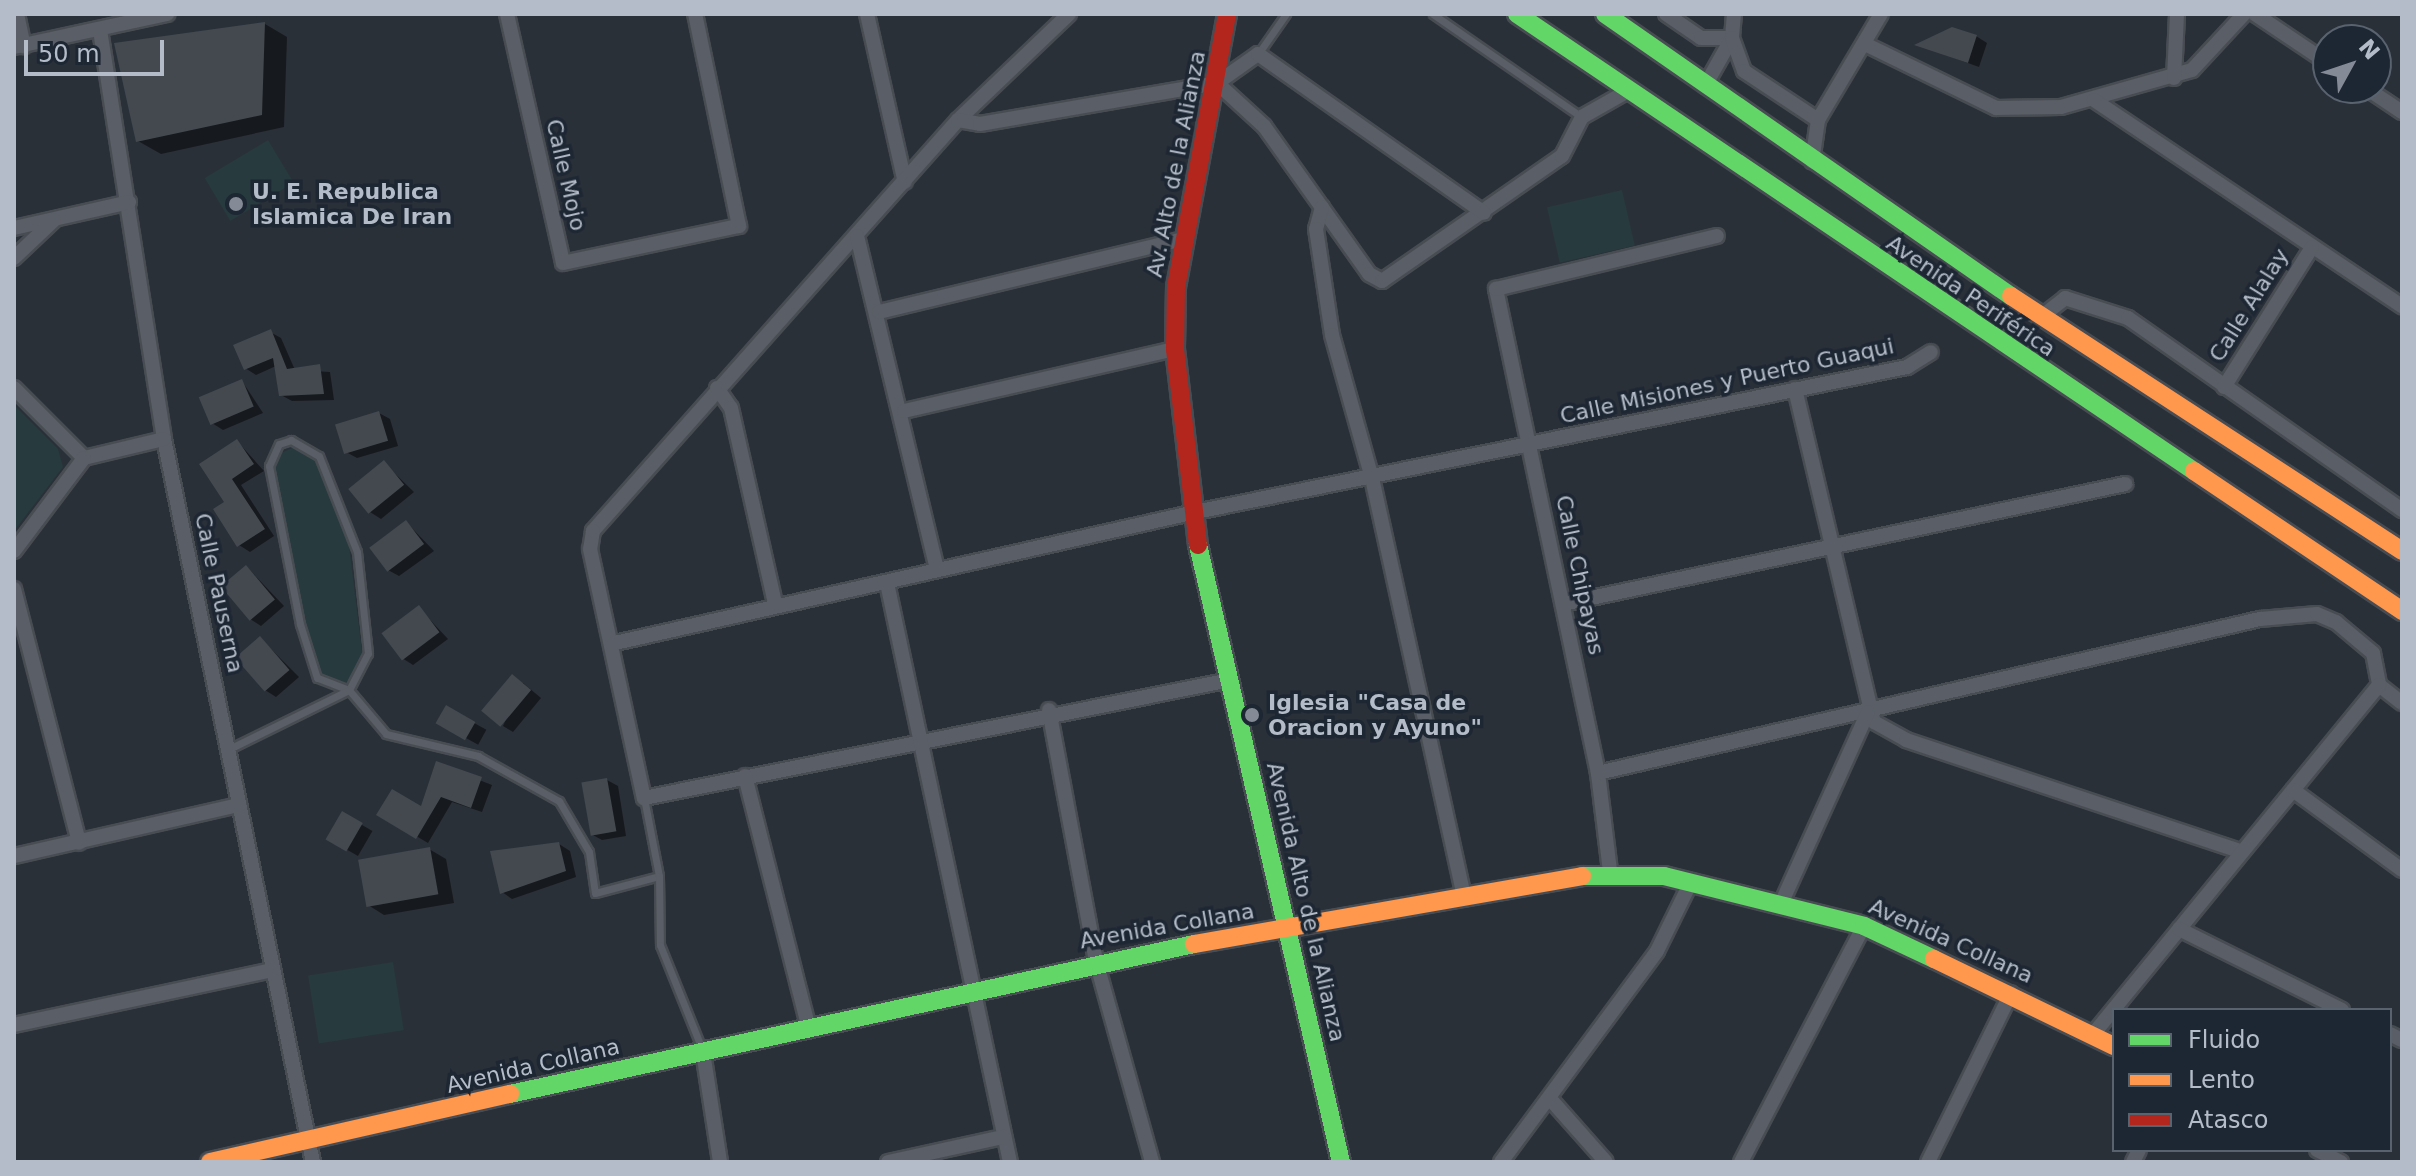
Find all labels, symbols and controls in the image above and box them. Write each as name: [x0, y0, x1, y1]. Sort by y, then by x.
scale bar: [28, 24, 168, 74]
north arrow: [2312, 24, 2392, 104]
text: N: [2354, 34, 2385, 65]
text: 50 m: [38, 40, 100, 68]
street label: Av. Alto de la Alianza: [1141, 49, 1211, 279]
street label: Calle Mojo: [540, 117, 592, 233]
place label: U. E. Republica Islamica De Iran: [252, 178, 452, 230]
marker: U. E. Republica Islamica De Iran: [227, 195, 245, 213]
street label: Avenida Periférica: [1882, 230, 2060, 362]
street label: Calle Alalay: [2204, 243, 2294, 367]
street label: Calle Misiones y Puerto Guaqui: [1558, 333, 1896, 429]
street label: Calle Chipayas: [1550, 493, 1610, 657]
street label: Calle Pauserna: [189, 511, 249, 675]
place label: Iglesia "Casa de Oracion y Ayuno": [1268, 689, 1482, 740]
marker: Iglesia "Casa de Oracion y Ayuno": [1243, 706, 1261, 724]
street label: Avenida Alto de la Alianza: [1261, 760, 1351, 1044]
street label: Avenida Collana: [1865, 893, 2037, 989]
street label: Avenida Collana: [1078, 898, 1256, 954]
legend: [2112, 1008, 2392, 1152]
text: Fluido: [2188, 1026, 2260, 1054]
street label: Avenida Collana: [444, 1033, 622, 1099]
text: Lento: [2188, 1066, 2255, 1094]
text: Atasco: [2188, 1106, 2269, 1134]

